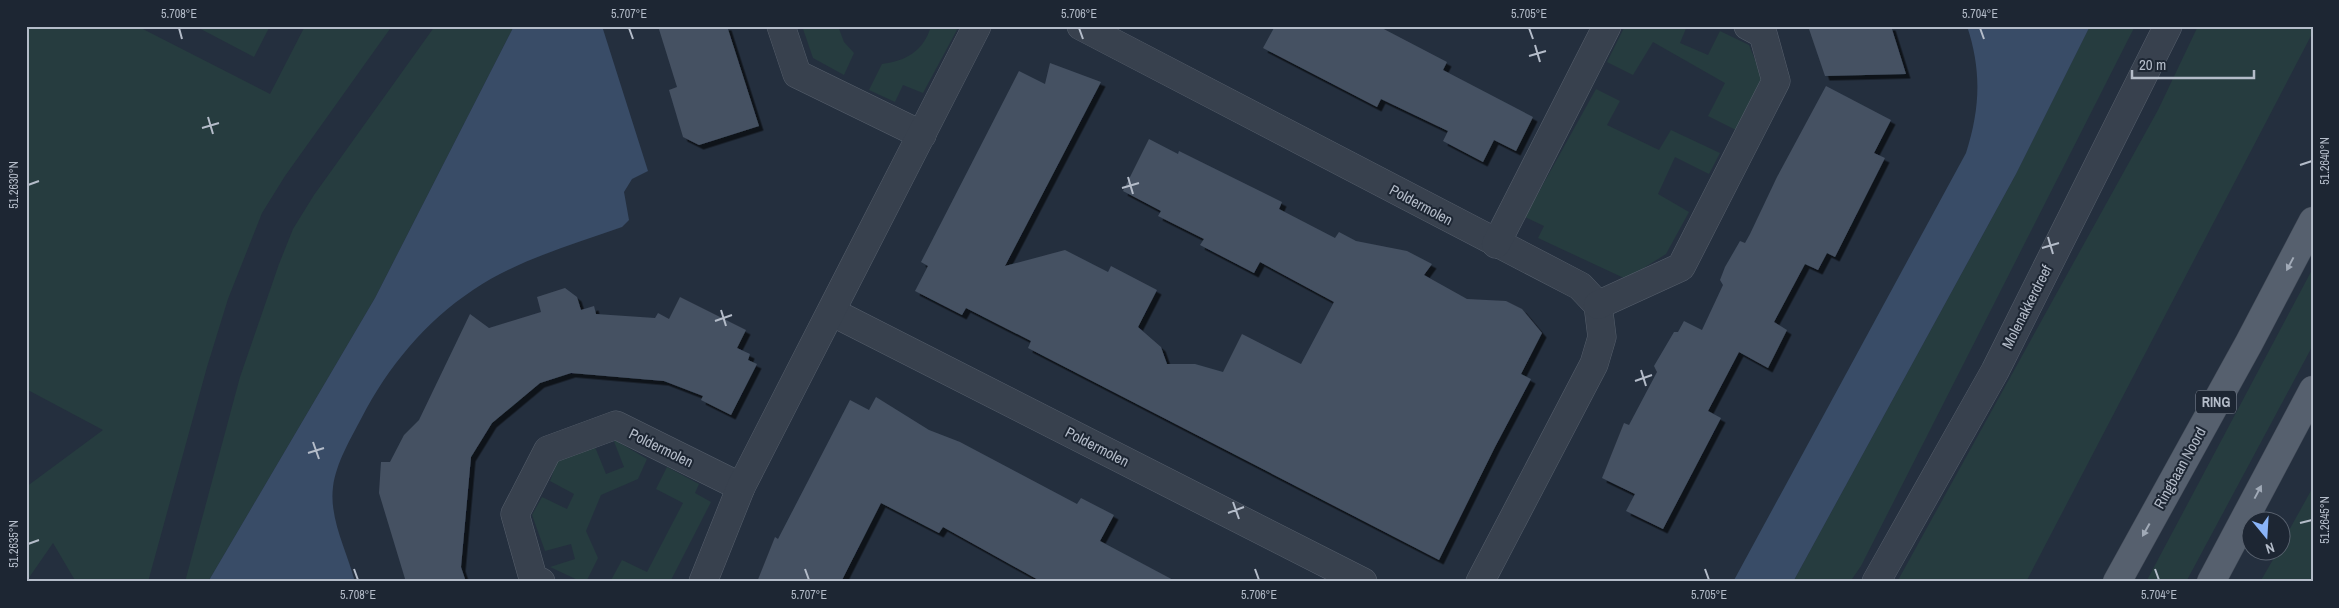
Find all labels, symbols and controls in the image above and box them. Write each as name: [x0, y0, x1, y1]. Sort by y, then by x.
text: 5.708°E: [161, 6, 197, 22]
text: 5.707°E: [611, 6, 647, 22]
text: 5.706°E: [1061, 6, 1097, 22]
text: 5.705°E: [1511, 6, 1547, 22]
text: 5.704°E: [1962, 6, 1998, 22]
scale bar: [2132, 48, 2254, 80]
text: 20 m: [2139, 54, 2166, 75]
text: 51.2640°N: [2317, 137, 2333, 185]
text: 51.2630°N: [6, 161, 22, 209]
street label: Poldermolen: [1386, 179, 1457, 230]
one-way arrow: [2286, 257, 2294, 272]
street label: Molenakkerdreef: [1996, 261, 2057, 352]
road number: RING: [2196, 391, 2236, 414]
street label: Poldermolen: [1062, 422, 1133, 472]
street label: Poldermolen: [626, 423, 697, 472]
street label: Ringbaan Noord: [2148, 423, 2211, 512]
one-way arrow: [2254, 486, 2263, 499]
text: 51.2645°N: [2317, 496, 2333, 544]
north arrow: [2242, 510, 2292, 560]
text: 51.2635°N: [6, 520, 22, 568]
one-way arrow: [2141, 523, 2150, 537]
text: N: [2263, 539, 2277, 558]
text: 5.708°E: [340, 587, 376, 603]
text: 5.707°E: [791, 587, 827, 603]
text: 5.706°E: [1241, 587, 1277, 603]
text: 5.705°E: [1691, 587, 1727, 603]
text: 5.704°E: [2141, 587, 2177, 603]

